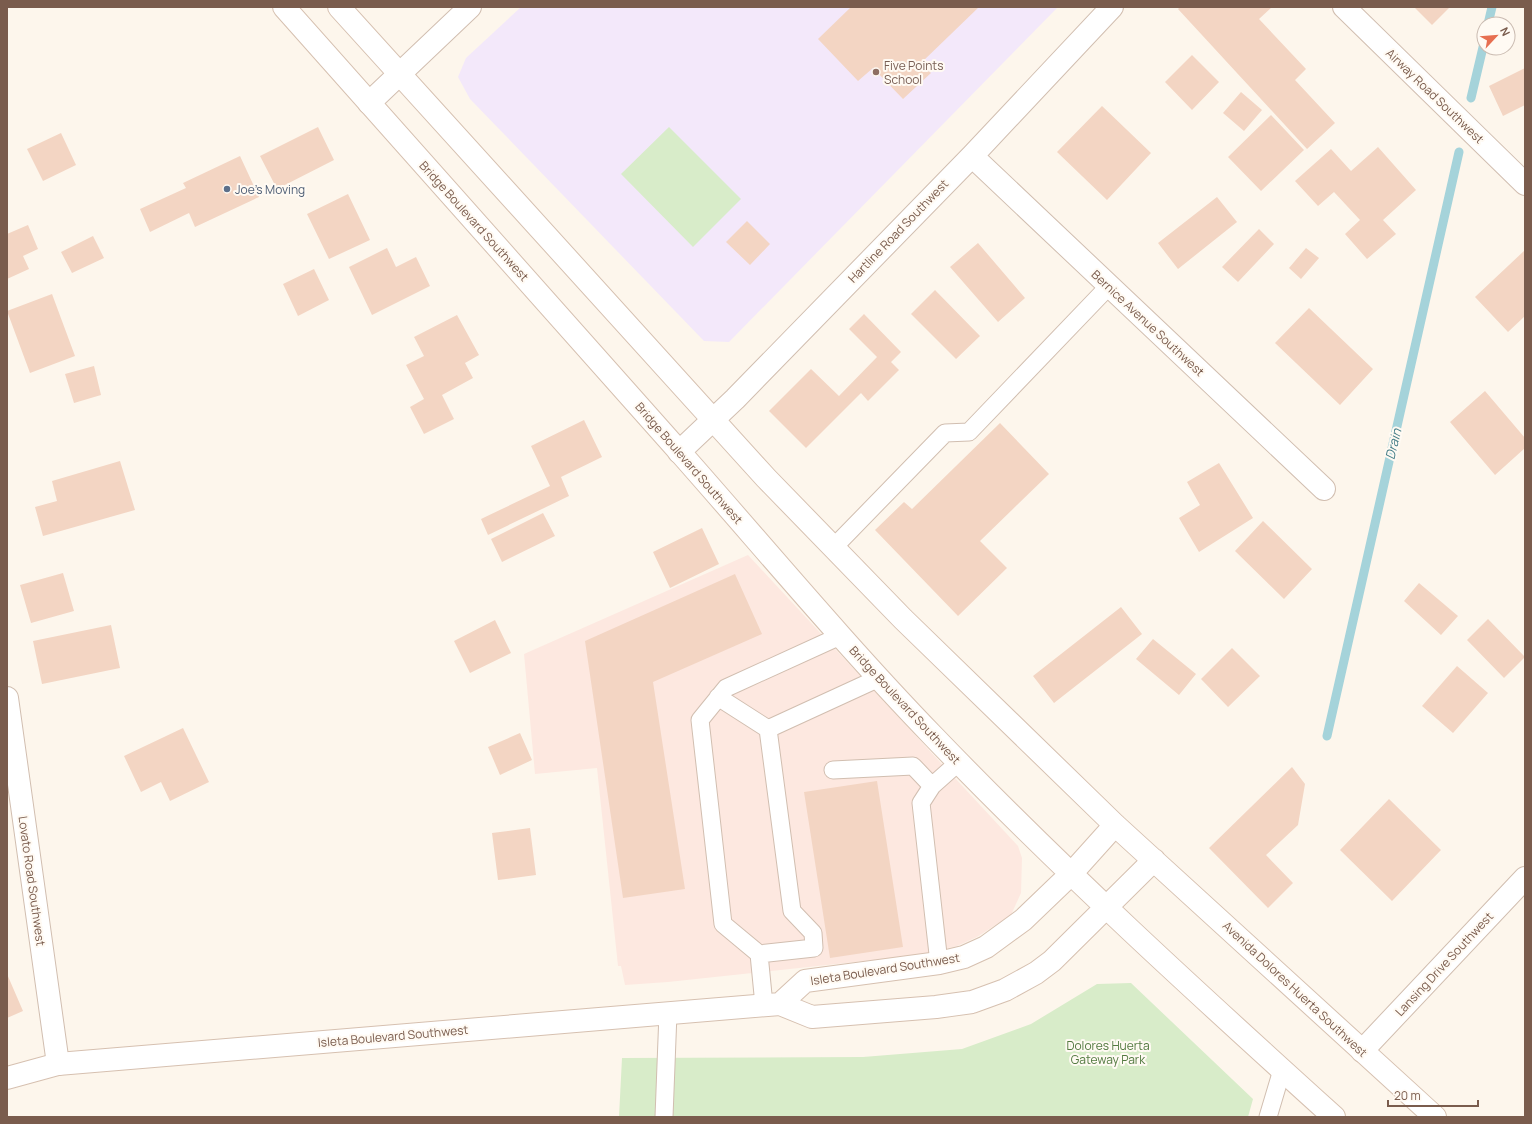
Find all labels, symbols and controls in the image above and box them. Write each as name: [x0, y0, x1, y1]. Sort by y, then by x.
north arrow: [1476, 16, 1516, 56]
text: N: [1497, 25, 1514, 38]
street label: Airway Road Southwest: [1382, 45, 1488, 147]
place label: Five Points School: [884, 57, 943, 88]
marker: Five Points School: [871, 67, 881, 77]
street label: Bridge Boulevard Southwest: [415, 157, 533, 285]
street label: Hartline Road Southwest: [844, 175, 952, 286]
place label: Joe's Moving: [235, 181, 305, 198]
marker: Joe's Moving: [222, 184, 232, 194]
street label: Bernice Avenue Southwest: [1088, 266, 1208, 380]
street label: Bridge Boulevard Southwest: [631, 399, 747, 528]
water label: Drain: [1381, 426, 1406, 461]
street label: Bridge Boulevard Southwest: [846, 642, 965, 768]
street label: Lovato Road Southwest: [14, 815, 50, 947]
street label: Lansing Drive Southwest: [1391, 908, 1497, 1020]
street label: Avenida Dolores Huerta Southwest: [1219, 917, 1371, 1061]
street label: Isleta Boulevard Southwest: [809, 949, 961, 989]
street label: Isleta Boulevard Southwest: [317, 1021, 469, 1051]
park label: Dolores Huerta Gateway Park: [1066, 1037, 1150, 1068]
scale bar: [1388, 1082, 1478, 1108]
text: 20 m: [1394, 1087, 1421, 1104]

